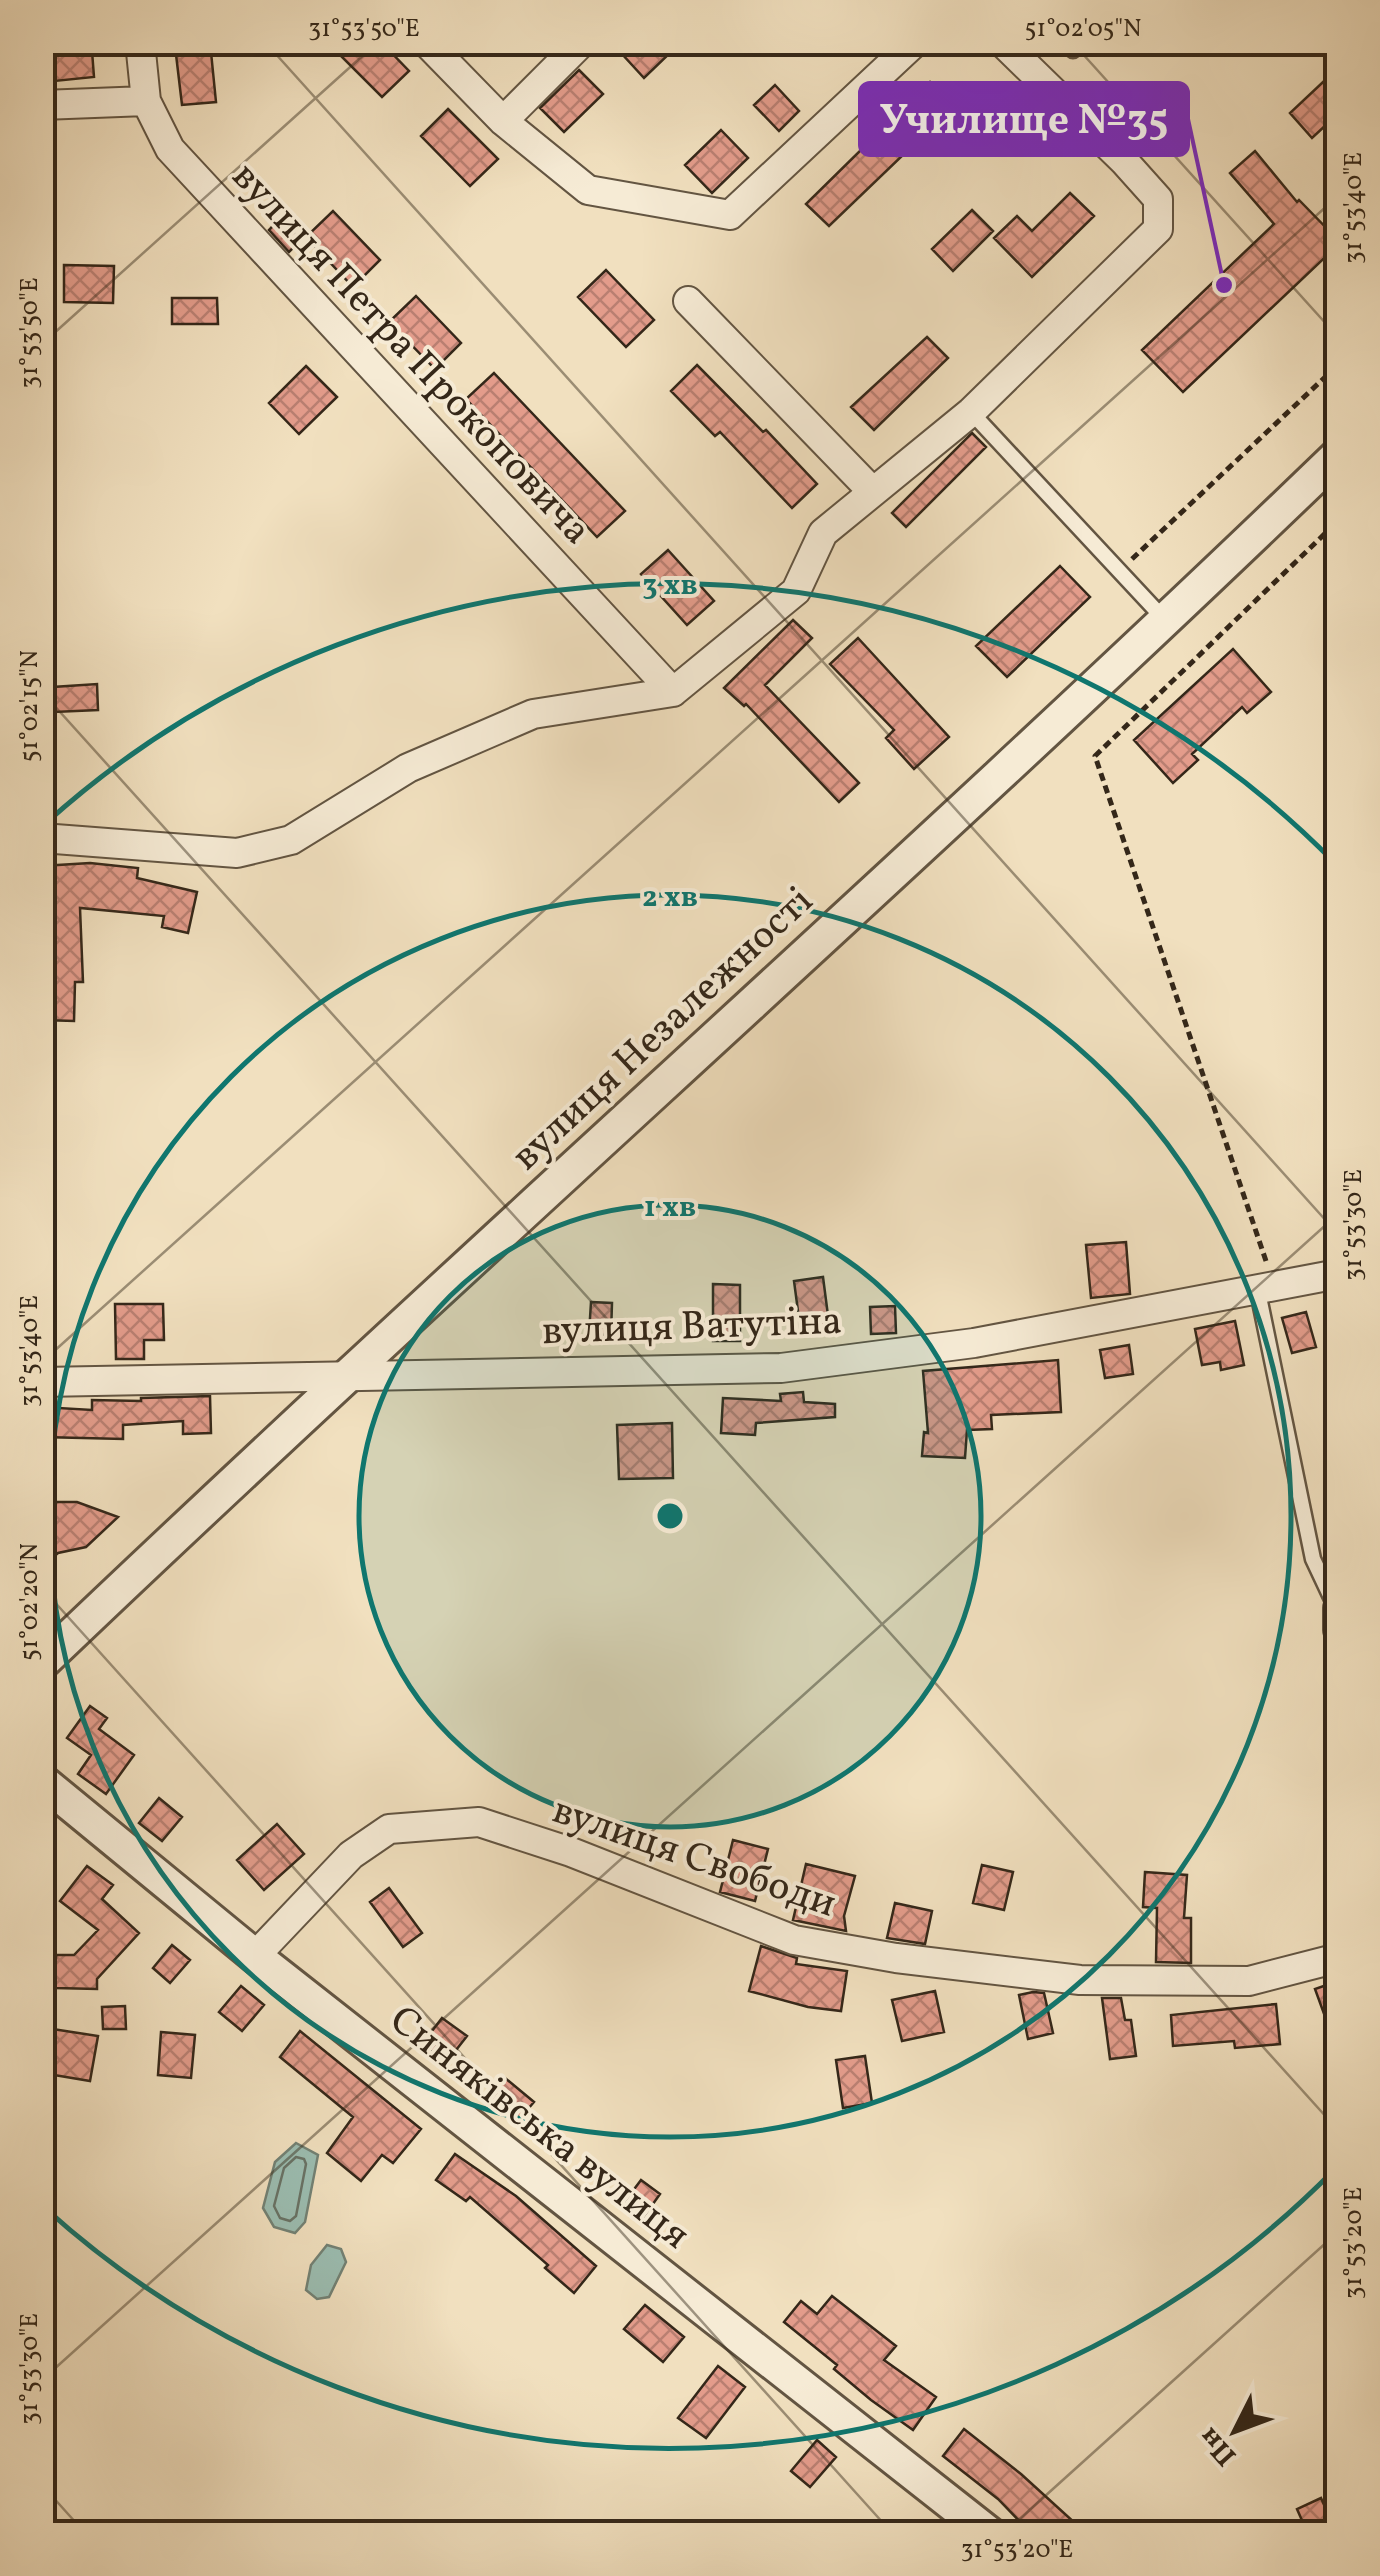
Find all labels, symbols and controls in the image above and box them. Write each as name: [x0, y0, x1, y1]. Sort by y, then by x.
text: 31°53'50"E: [308, 12, 420, 47]
text: 51°02'05"N: [1025, 12, 1141, 47]
callout: Училище №35: [860, 83, 1188, 155]
text: Училище №35: [880, 93, 1168, 152]
street label: вулиця Петра Прокоповича: [217, 151, 603, 558]
text: 31°53'40"E: [1337, 152, 1372, 264]
text: 31°53'50"E: [13, 277, 48, 389]
text: 3 хв: [642, 565, 698, 607]
text: 51°02'15"N: [13, 650, 48, 762]
street label: вулиця Незалежності: [501, 875, 827, 1185]
text: 2 хв: [642, 877, 698, 919]
text: 31°53'30"E: [1337, 1169, 1372, 1281]
text: 1 хв: [644, 1187, 696, 1229]
text: 31°53'40"E: [13, 1295, 48, 1407]
street label: вулиця Ватутіна: [541, 1295, 843, 1361]
centre of rings: [652, 1498, 688, 1534]
text: 51°02'20"N: [13, 1543, 48, 1661]
street label: вулиця Свободи: [545, 1784, 843, 1933]
street label: Синяківська вулиця: [377, 1994, 700, 2264]
text: 31°53'20"E: [1337, 2187, 1372, 2299]
text: 31°53'30"E: [13, 2313, 48, 2425]
north arrow: [1185, 2381, 1285, 2481]
text: Пн: [1190, 2418, 1246, 2474]
text: 31°53'20"E: [961, 2533, 1073, 2568]

